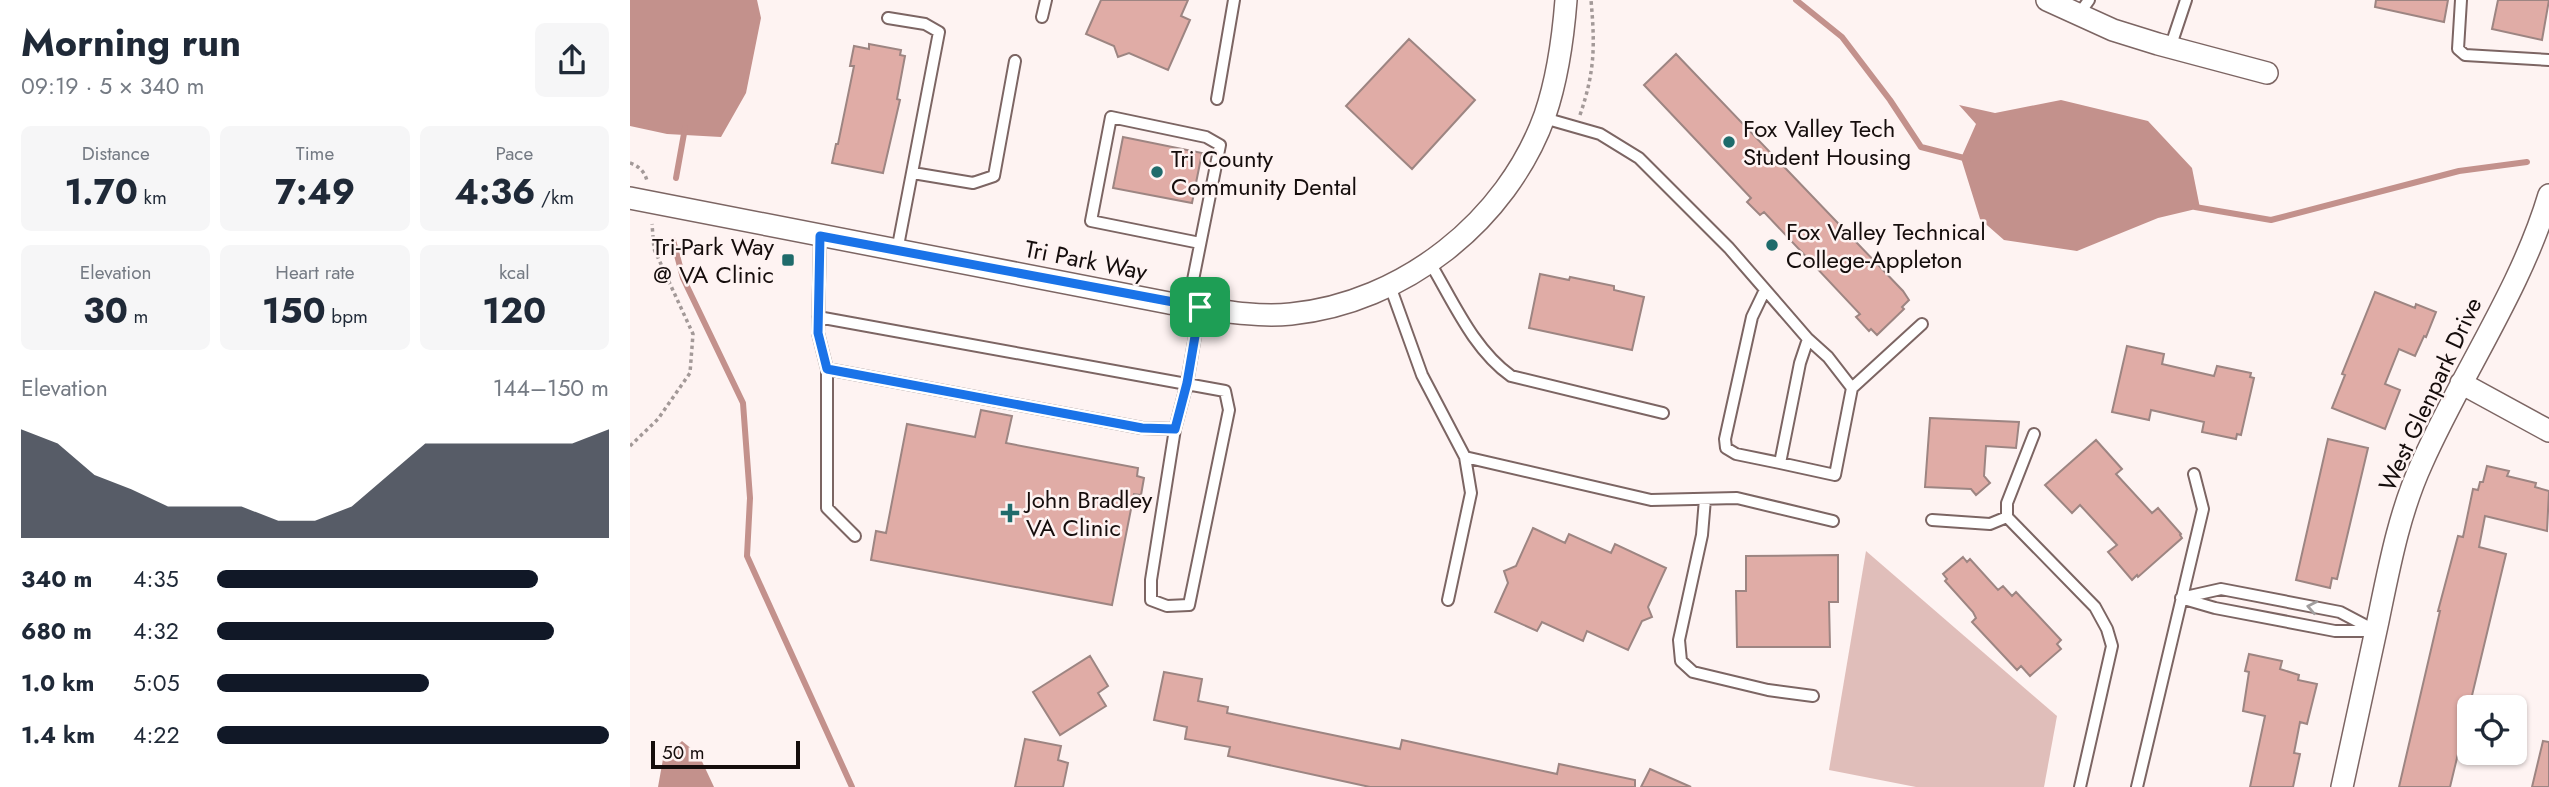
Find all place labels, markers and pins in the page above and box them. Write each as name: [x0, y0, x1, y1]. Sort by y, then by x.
place label: Fox Valley Tech Student Housing: [1743, 111, 1911, 174]
marker: Fox Valley Tech Student Housing: [1721, 134, 1737, 150]
place label: Tri County Community Dental: [1171, 141, 1357, 204]
marker: Tri County Community Dental: [1149, 164, 1165, 180]
place label: Fox Valley Technical College-Appleton: [1786, 214, 1986, 277]
place label: Tri-Park Way @ VA Clinic: [652, 229, 774, 292]
marker: Fox Valley Technical College-Appleton: [1764, 237, 1780, 253]
marker: Tri-Park Way @ VA Clinic: [780, 252, 796, 268]
pin: [1170, 277, 1230, 337]
place label: John Bradley VA Clinic: [1023, 482, 1153, 545]
marker: John Bradley VA Clinic: [1000, 503, 1020, 523]

